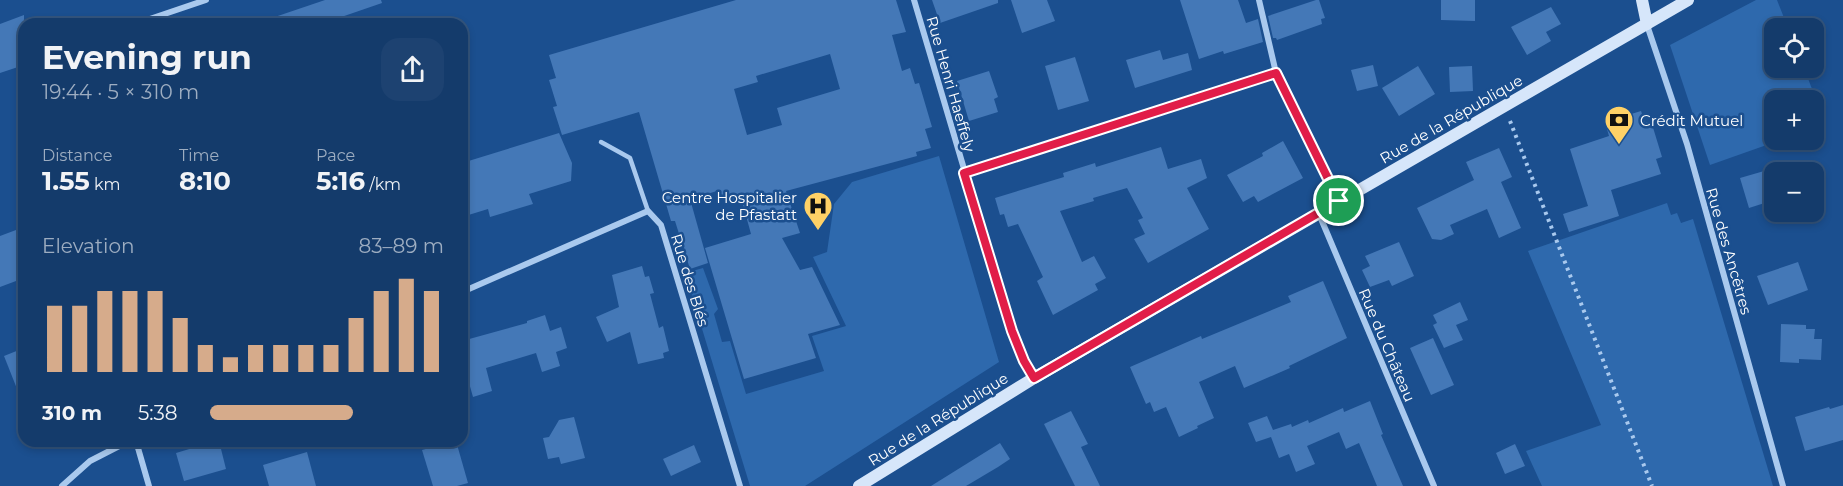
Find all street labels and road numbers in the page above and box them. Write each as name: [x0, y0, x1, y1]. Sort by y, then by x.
street label: Rue Henri Haeffely: [923, 14, 980, 155]
street label: Rue de la République: [1376, 70, 1526, 168]
street label: Rue des Ancêtres: [1702, 185, 1756, 317]
street label: Rue des Blés: [667, 231, 713, 329]
street label: Rue du Château: [1355, 285, 1419, 405]
street label: Rue de la République: [864, 368, 1012, 470]

